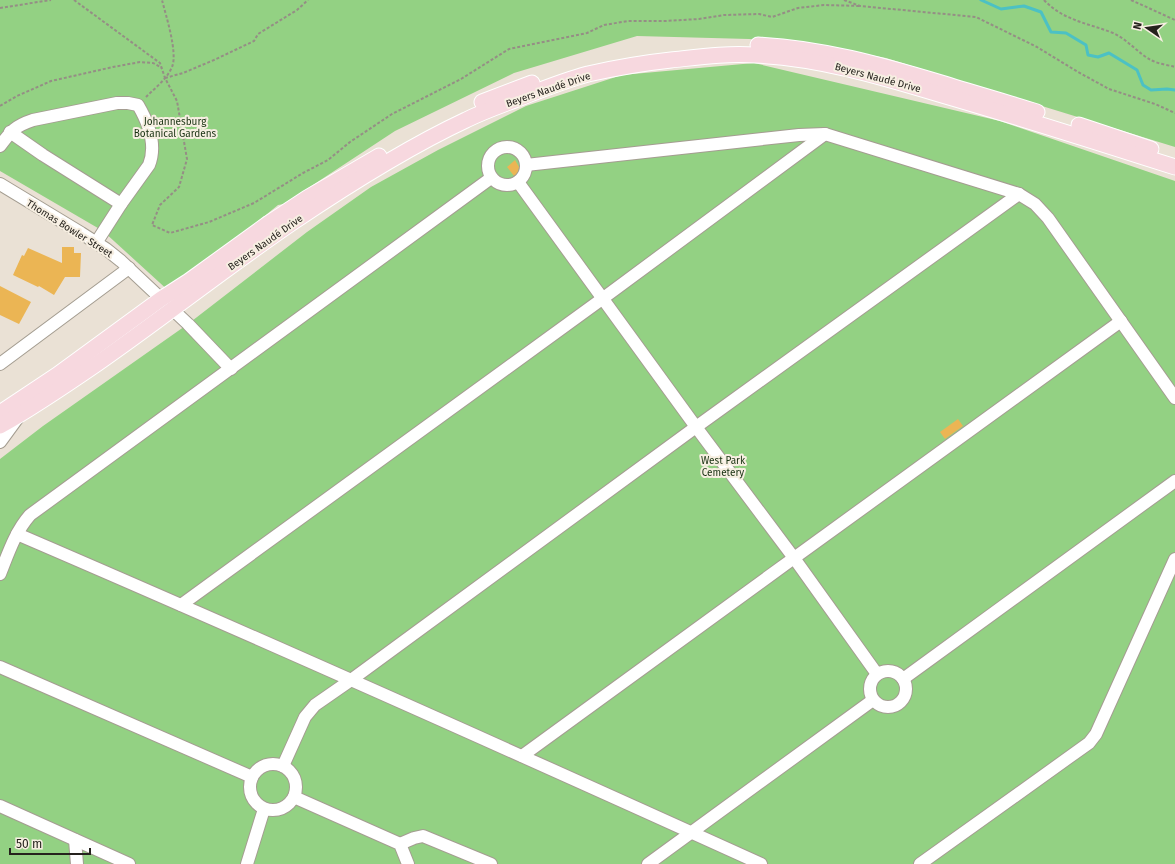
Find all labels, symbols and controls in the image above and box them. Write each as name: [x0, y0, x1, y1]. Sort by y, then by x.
north arrow: [1127, 8, 1167, 48]
text: N: [1131, 21, 1145, 31]
street label: Beyers Naudé Drive: [833, 61, 922, 95]
street label: Beyers Naudé Drive: [505, 70, 592, 110]
park label: Johannesburg Botanical Gardens: [134, 116, 217, 140]
street label: Thomas Bowler Street: [24, 197, 115, 260]
street label: Beyers Naudé Drive: [226, 213, 305, 273]
park label: West Park Cemetery: [701, 455, 746, 479]
scale bar: [10, 830, 90, 856]
text: 50 m: [16, 837, 42, 851]

